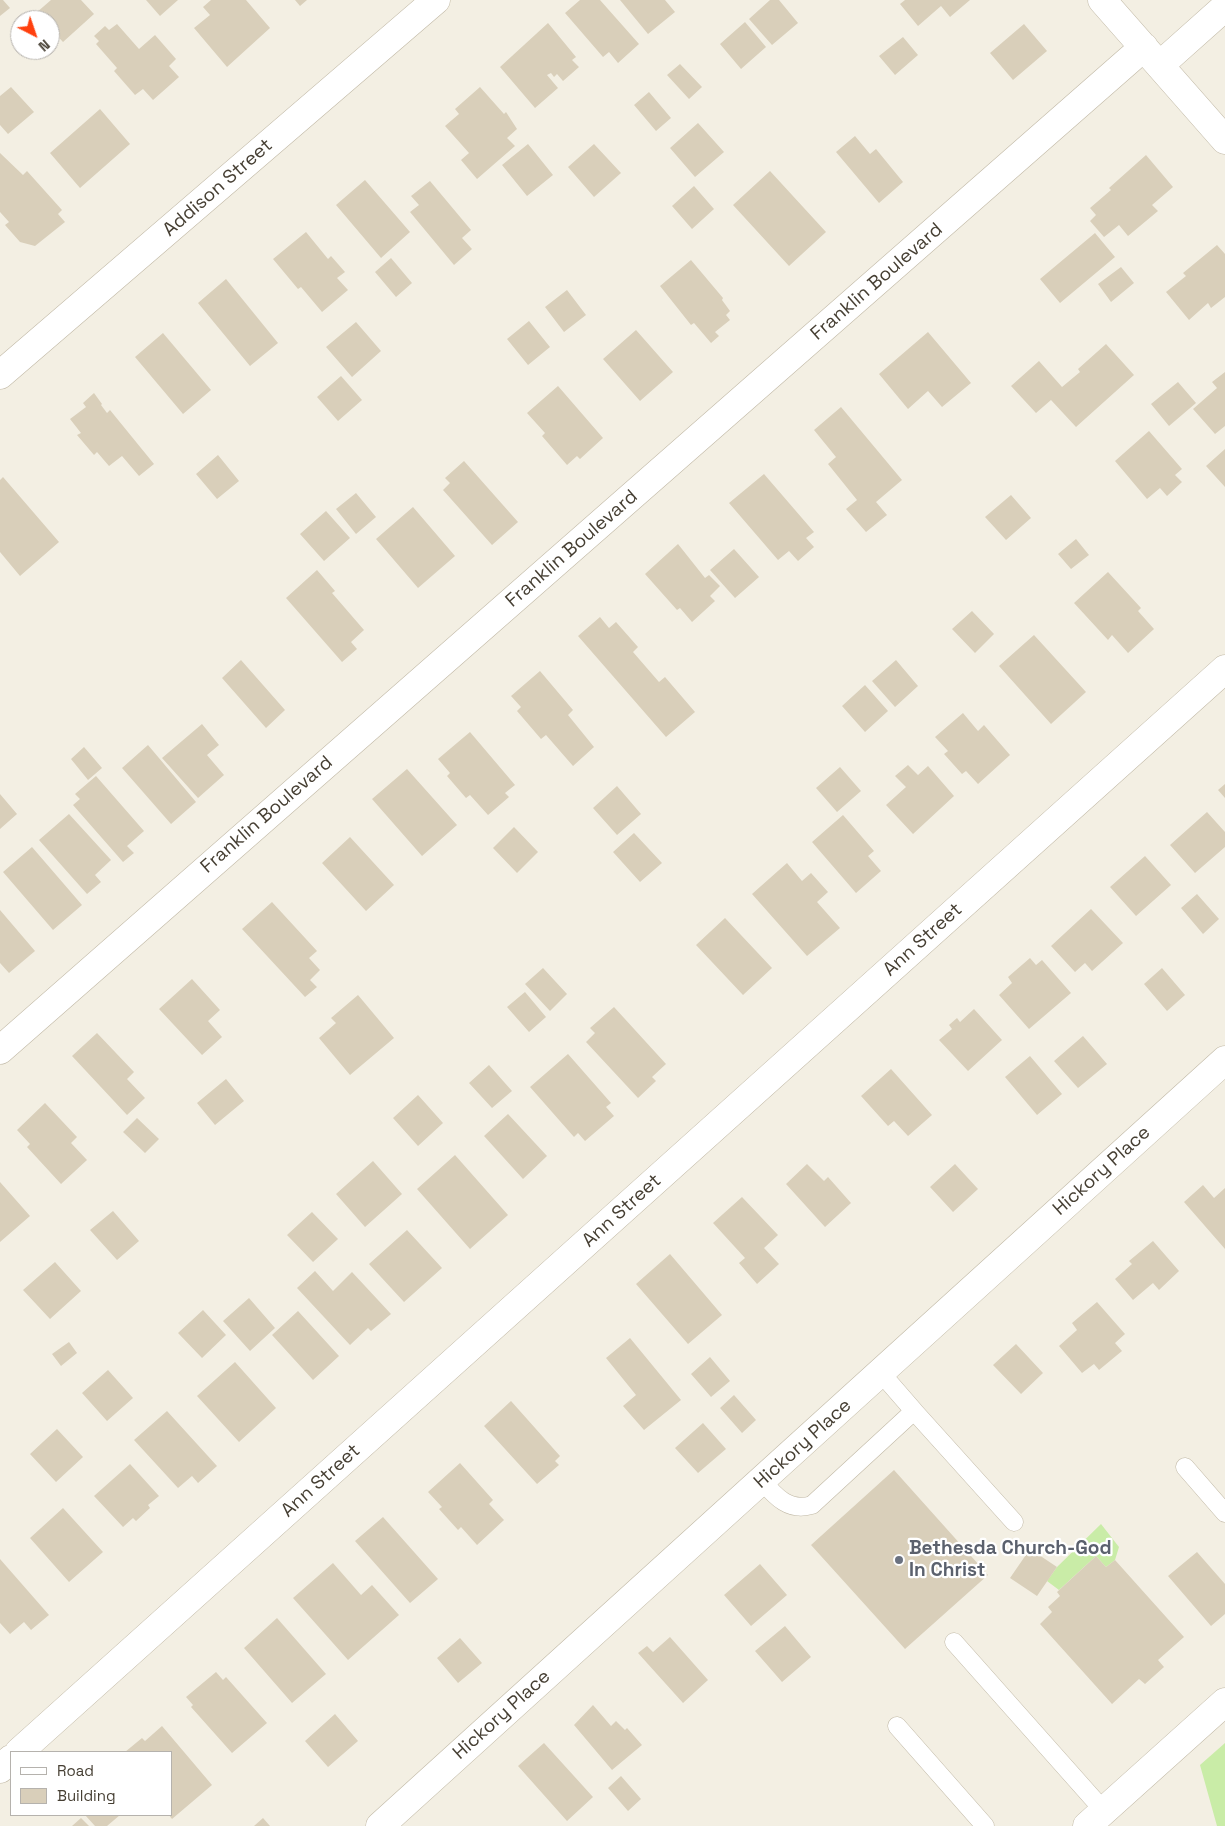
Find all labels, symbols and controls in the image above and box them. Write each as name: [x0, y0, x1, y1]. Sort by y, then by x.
north arrow: [10, 10, 60, 60]
text: N: [35, 36, 54, 55]
street label: Addison Street: [159, 134, 277, 242]
street label: Franklin Boulevard: [806, 219, 948, 345]
street label: Franklin Boulevard: [501, 486, 643, 612]
street label: Franklin Boulevard: [196, 752, 338, 878]
street label: Ann Street: [879, 899, 967, 981]
street label: Hickory Place: [1049, 1121, 1155, 1221]
street label: Ann Street: [578, 1170, 666, 1252]
street label: Hickory Place: [750, 1394, 856, 1494]
street label: Ann Street: [277, 1440, 365, 1522]
place label: Bethesda Church-God In Christ: [909, 1538, 1112, 1582]
marker: Bethesda Church-God In Christ: [893, 1554, 905, 1566]
street label: Hickory Place: [449, 1665, 555, 1765]
legend: [10, 1751, 172, 1816]
text: Road: [57, 1761, 94, 1780]
text: Building: [57, 1786, 116, 1805]

